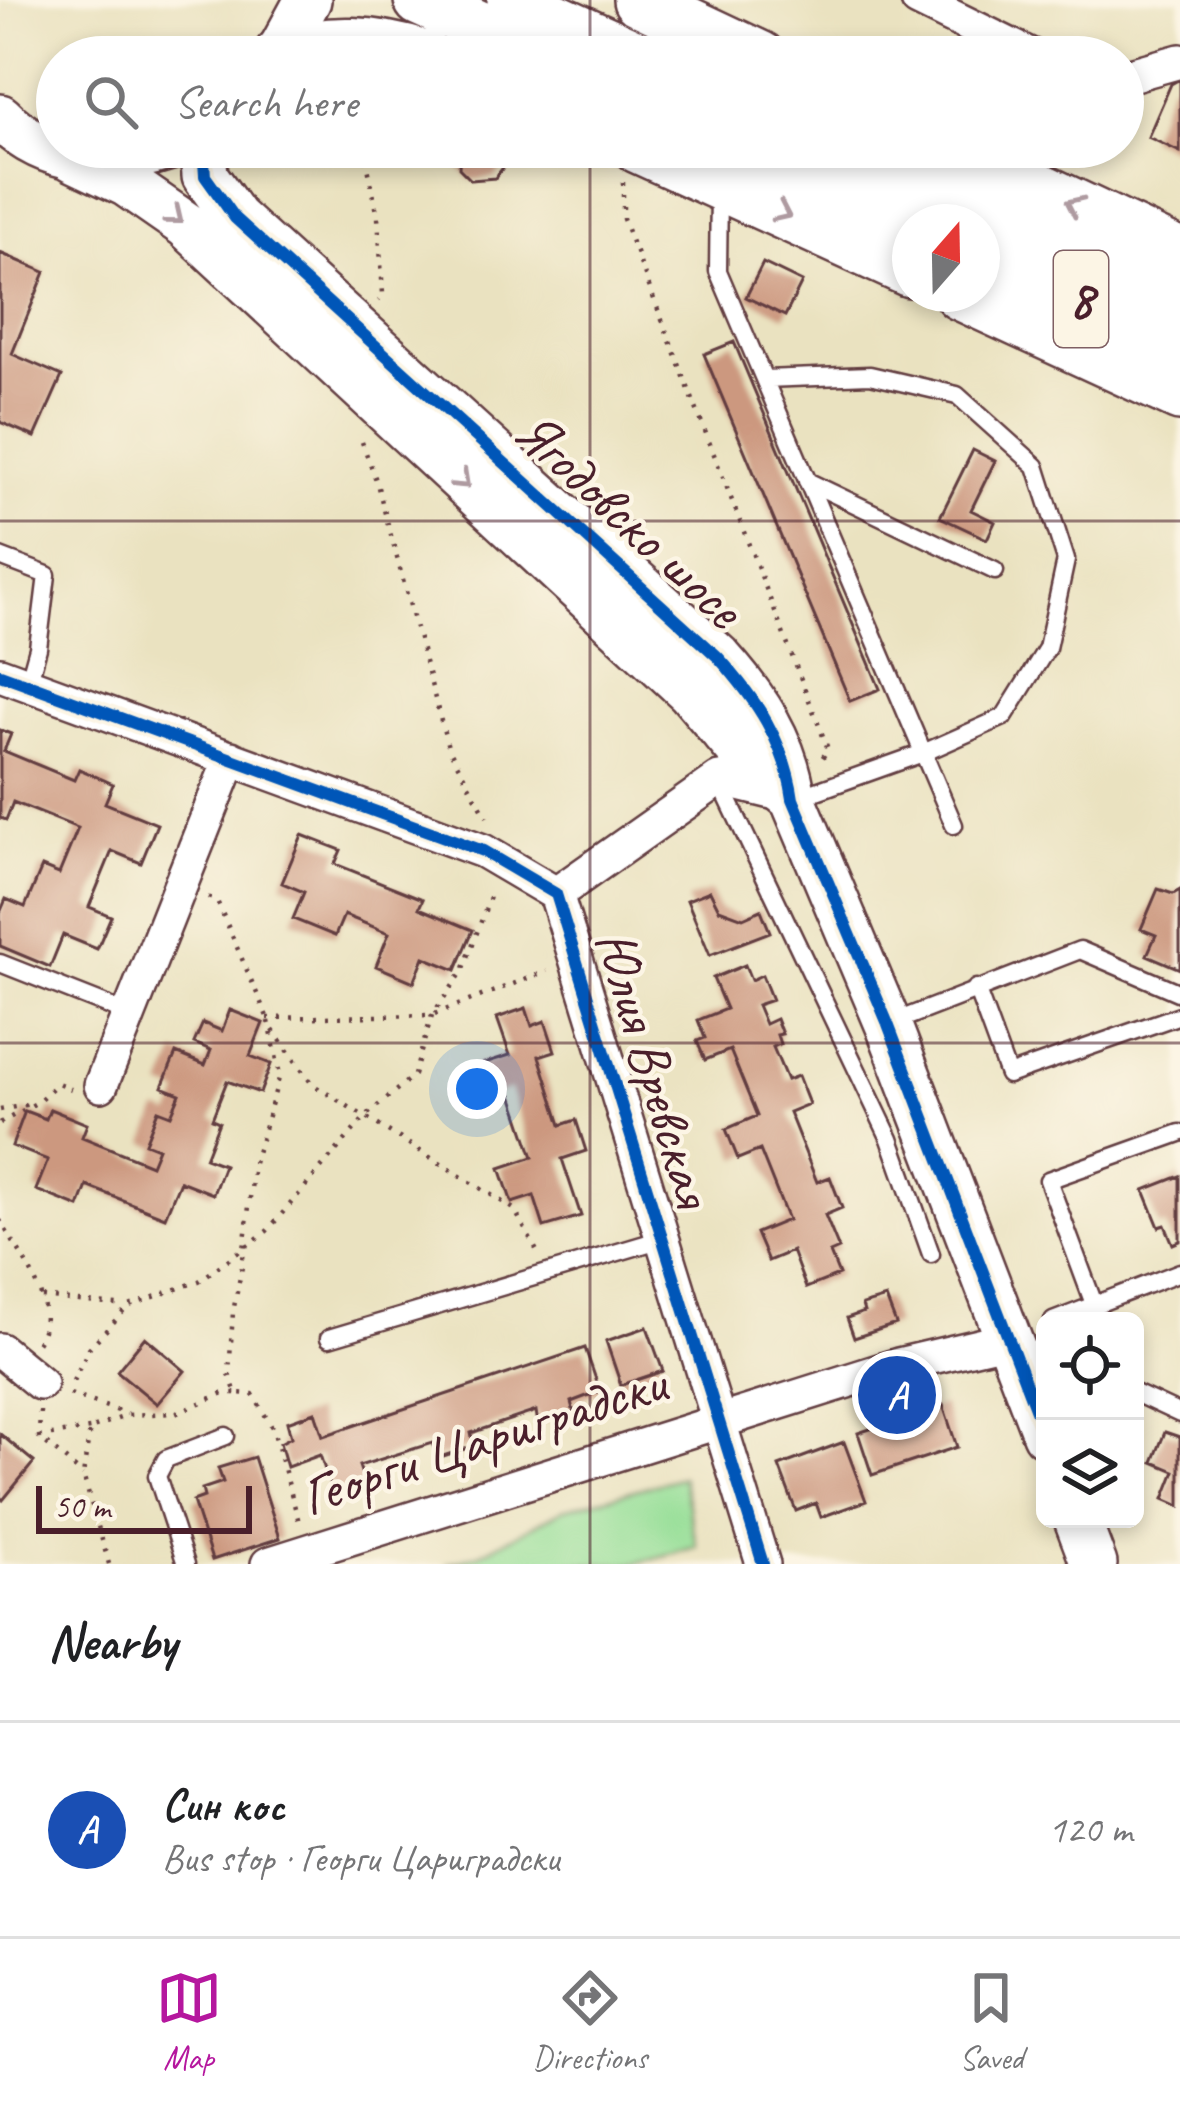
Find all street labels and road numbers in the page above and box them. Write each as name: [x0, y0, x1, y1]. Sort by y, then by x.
road number: 8: [1054, 251, 1108, 347]
street label: Ягодовско шосе: [500, 395, 761, 645]
street label: Юлия Вревская: [578, 922, 731, 1218]
street label: Георги Цариградски: [292, 1345, 677, 1532]

